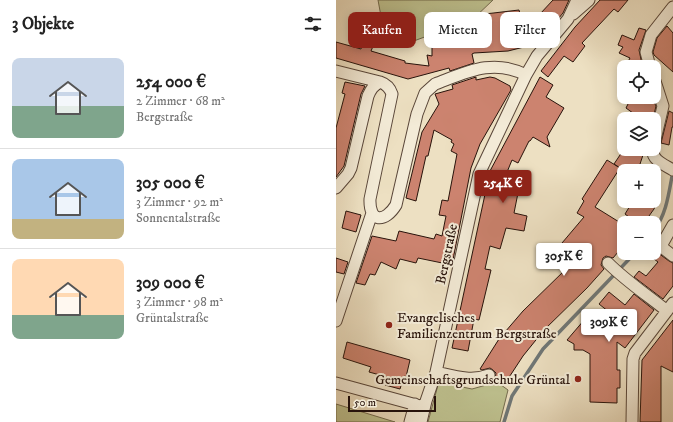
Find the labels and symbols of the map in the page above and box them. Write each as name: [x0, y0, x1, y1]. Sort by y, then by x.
pin: 254K €: [470, 170, 536, 204]
street label: Bergstraße: [432, 222, 462, 286]
pin: 305K €: [531, 243, 597, 277]
place label: Evangelisches Familienzentrum Bergstraße: [397, 309, 557, 343]
pin: 309K €: [576, 309, 642, 343]
marker: Evangelisches Familienzentrum Bergstraße: [384, 320, 394, 330]
place label: Gemeinschaftsgrundschule Grüntal: [375, 371, 571, 389]
marker: Gemeinschaftsgrundschule Grüntal: [573, 374, 583, 384]
scale bar: [348, 394, 436, 413]

